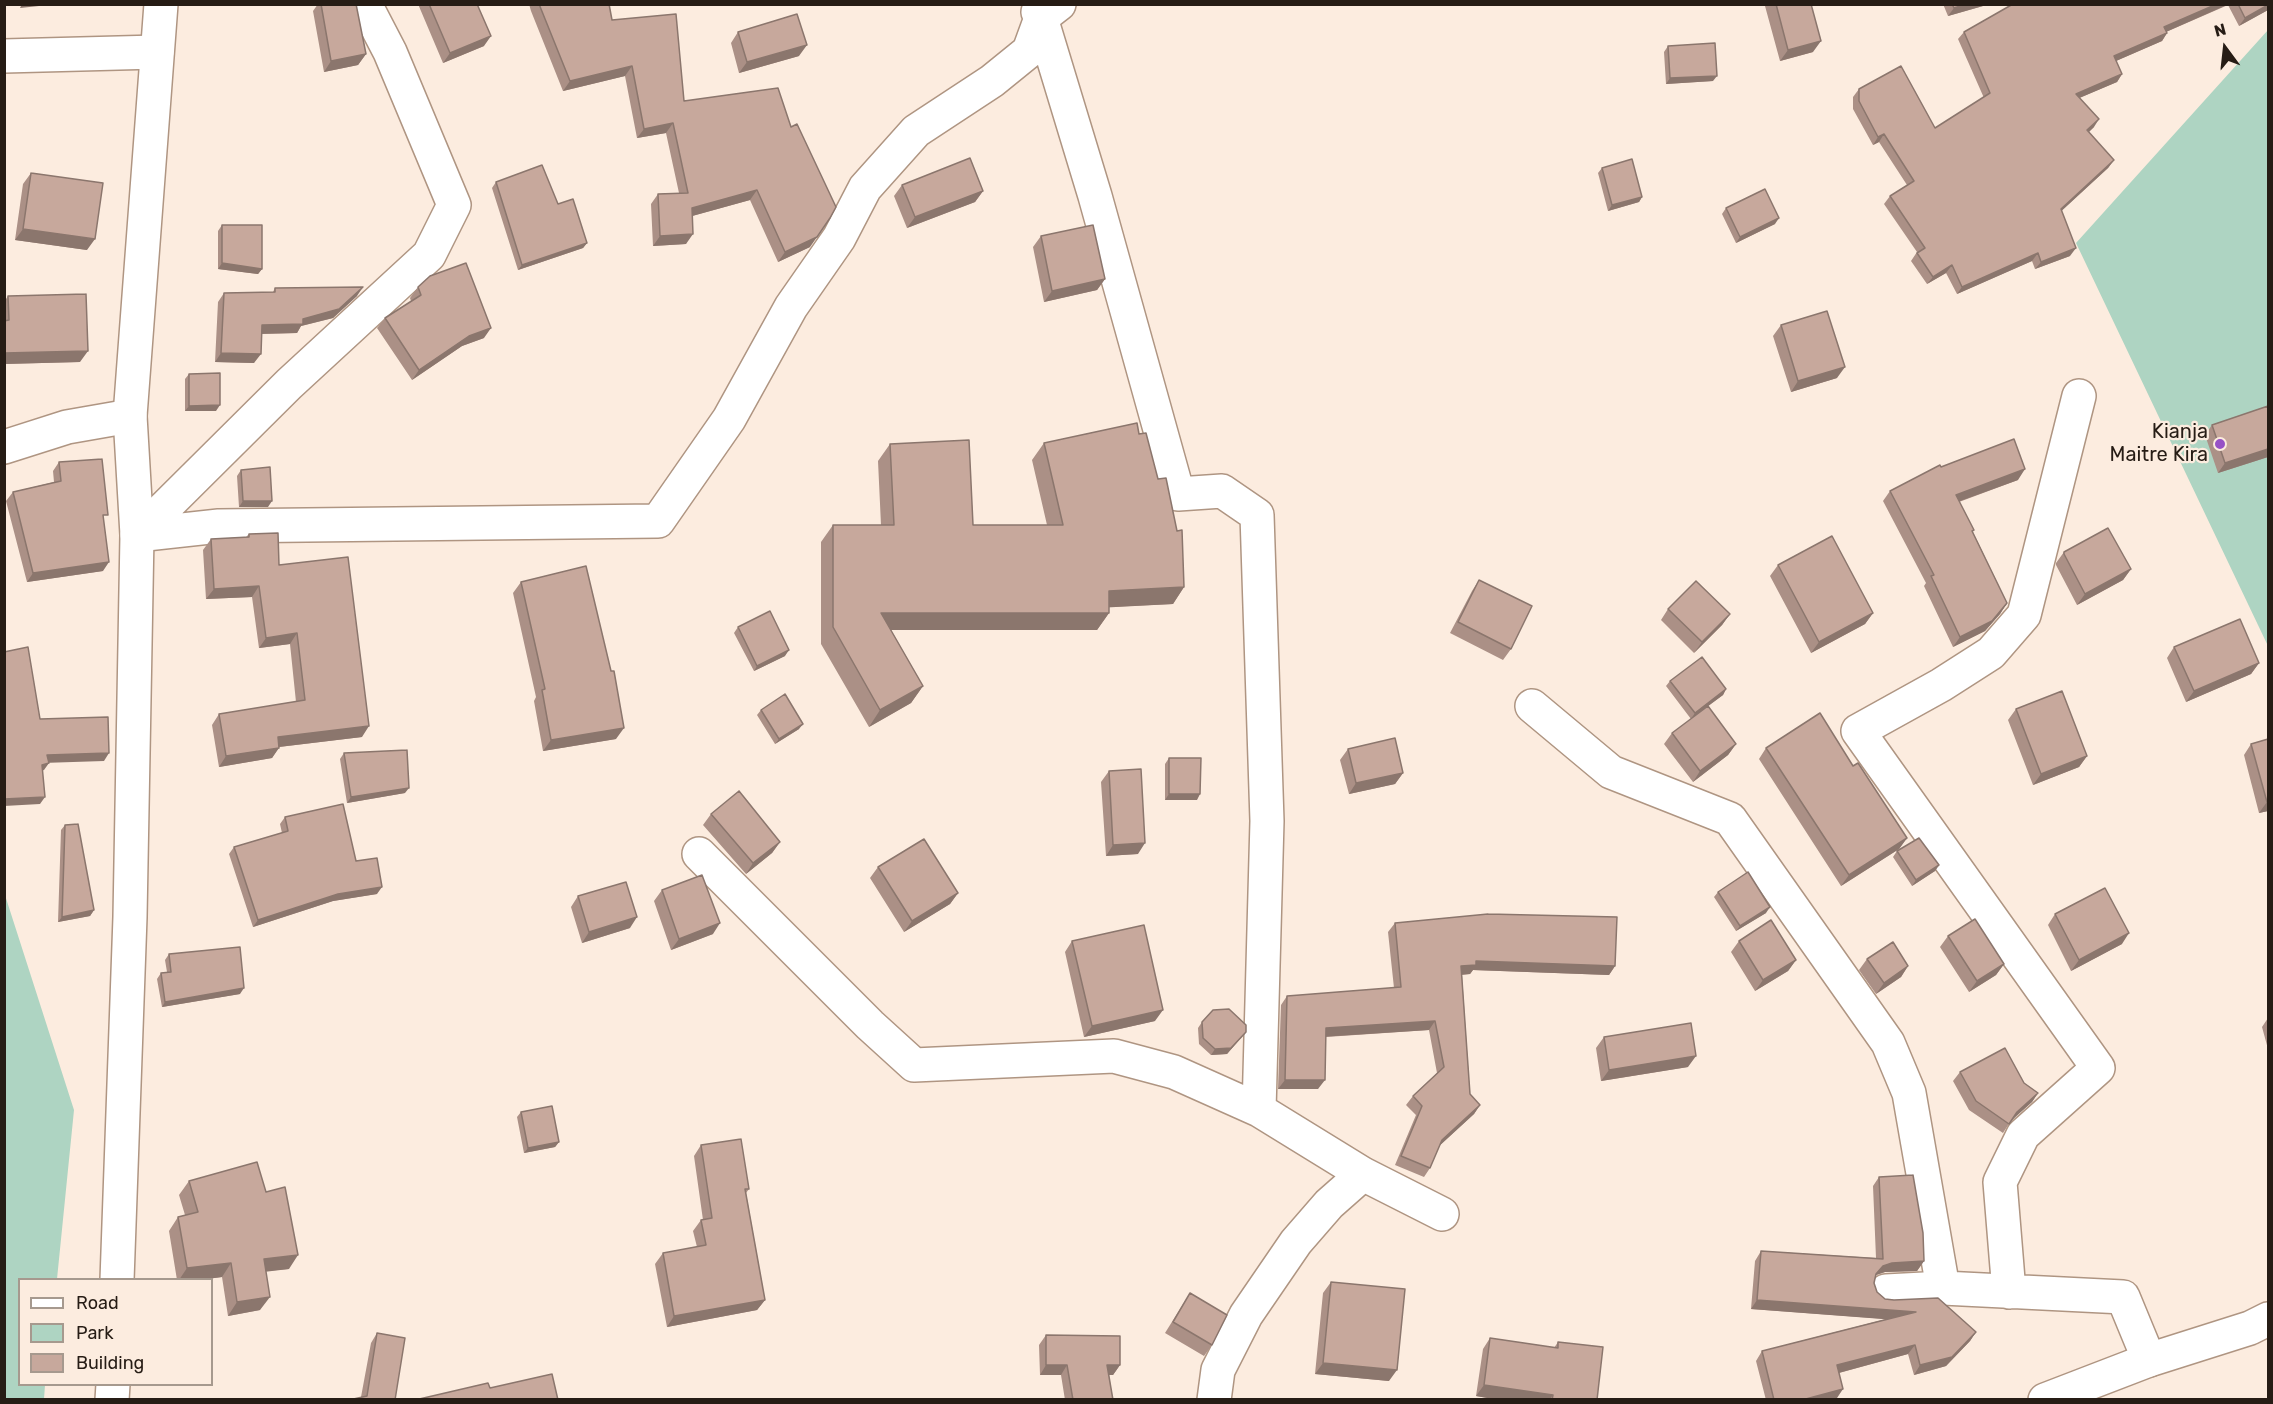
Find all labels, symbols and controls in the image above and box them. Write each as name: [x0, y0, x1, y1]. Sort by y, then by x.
north arrow: [2195, 18, 2255, 78]
text: N: [2212, 19, 2228, 41]
place label: Kianja Maitre Kira: [2110, 420, 2208, 467]
marker: Kianja Maitre Kira: [2213, 437, 2227, 451]
legend: [18, 1278, 213, 1386]
text: Road: [76, 1292, 119, 1314]
text: Park: [76, 1322, 113, 1344]
text: Building: [76, 1352, 144, 1374]

